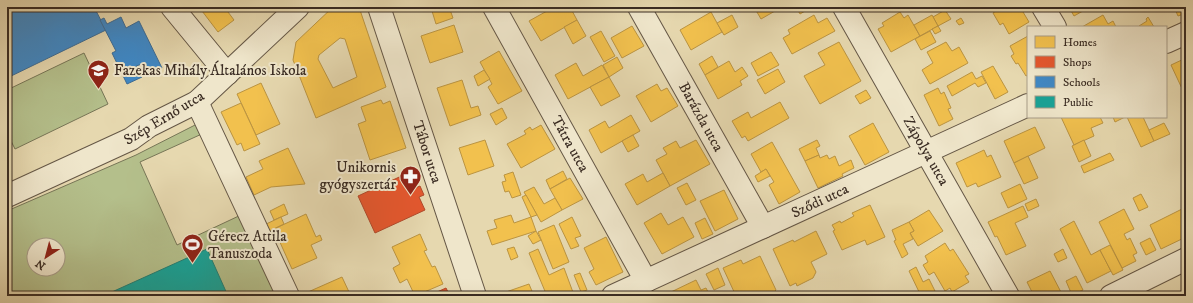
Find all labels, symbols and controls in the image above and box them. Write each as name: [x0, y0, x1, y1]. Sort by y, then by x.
legend: [1027, 26, 1167, 118]
text: Homes: [1063, 35, 1097, 50]
text: Shops: [1063, 55, 1091, 70]
school or university icon: Fazekas Mihály Általános Iskola: [86, 57, 112, 90]
place label: Fazekas Mihály Általános Iskola: [114, 60, 307, 80]
text: Schools: [1063, 75, 1100, 90]
street label: Barázda utca: [674, 79, 728, 156]
street label: Szép Ernő utca: [120, 86, 208, 149]
text: Public: [1063, 95, 1093, 110]
street label: Tátra utca: [547, 113, 594, 176]
street label: Zápolya utca: [899, 113, 954, 189]
street label: Tábor utca: [408, 118, 446, 186]
place label: Unikornis gyógyszertár: [320, 158, 396, 194]
pharmacy icon: Unikornis gyógyszertár: [398, 163, 424, 196]
street label: Sződi utca: [788, 179, 852, 223]
place label: Gérecz Attila Tanuszoda: [208, 227, 287, 263]
sports icon: Gérecz Attila Tanuszoda: [179, 232, 205, 265]
north arrow: [26, 237, 66, 277]
text: N: [33, 256, 48, 273]

